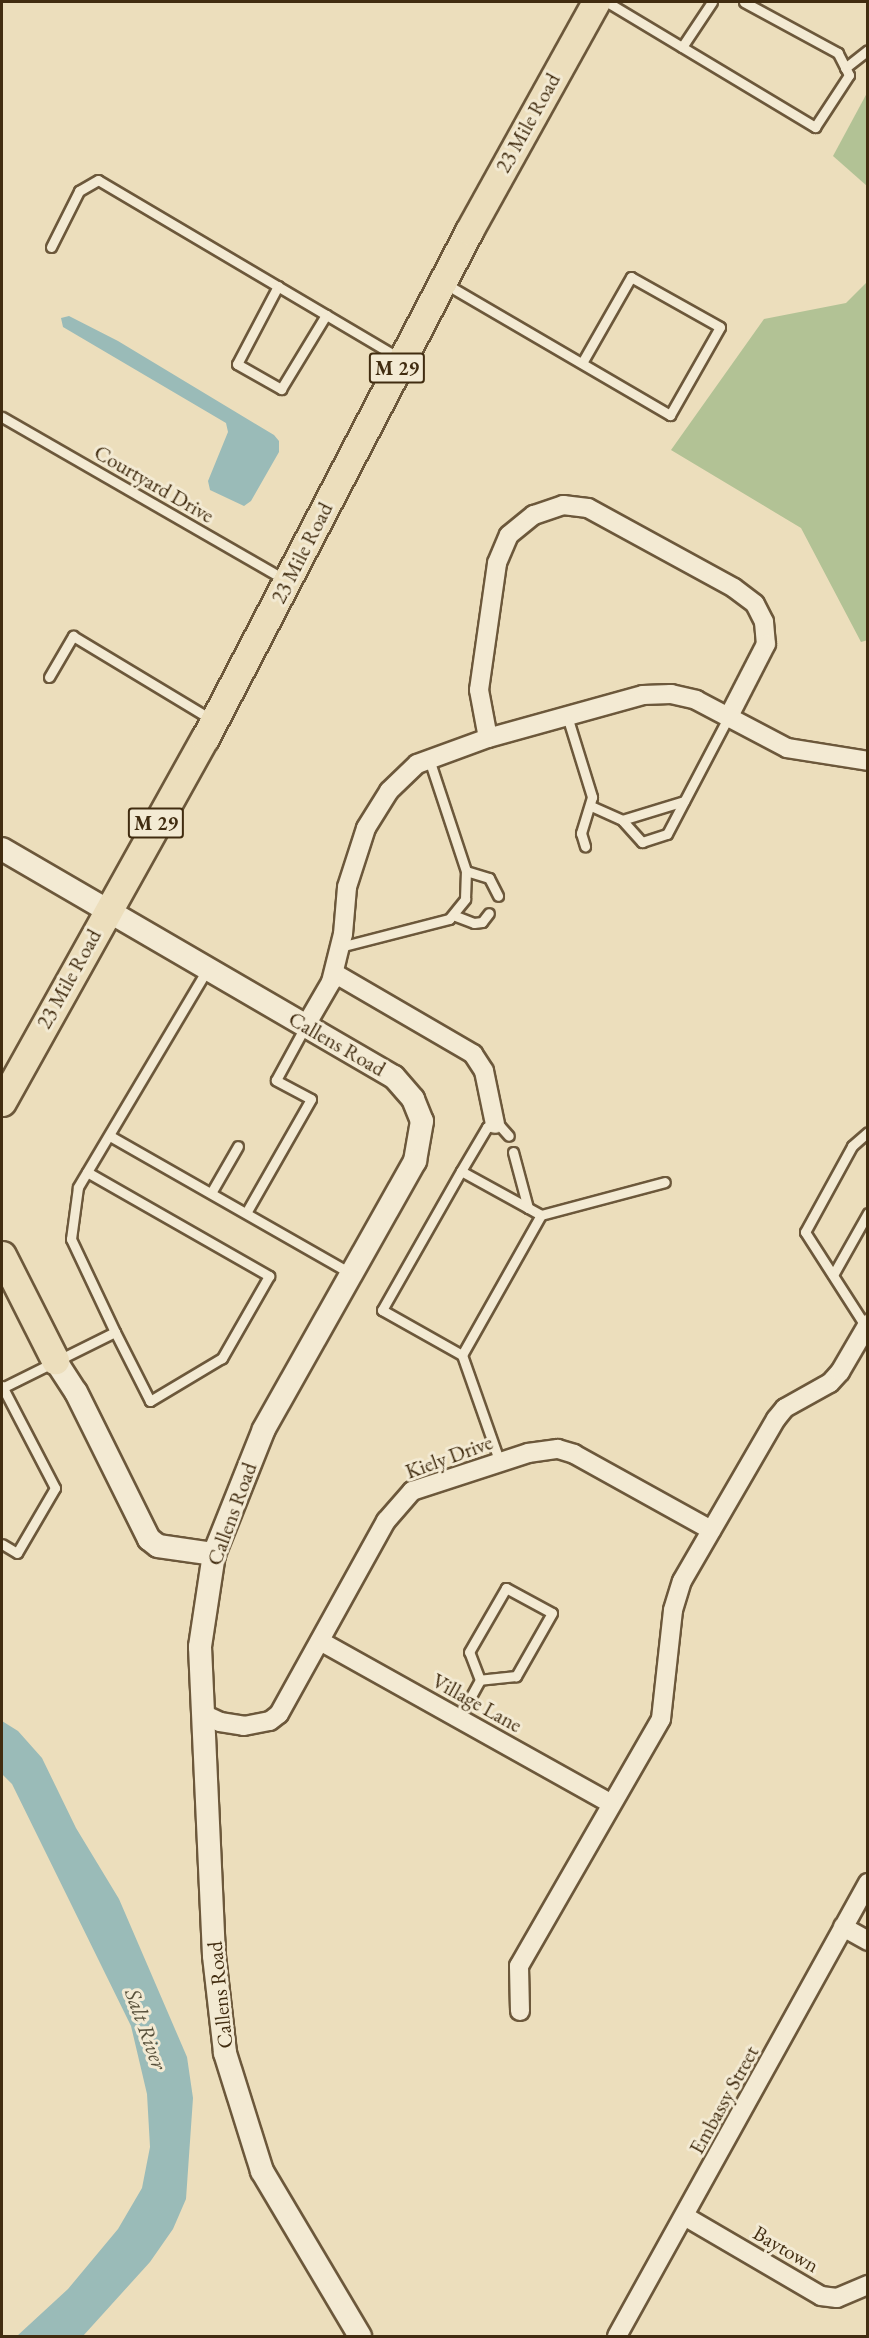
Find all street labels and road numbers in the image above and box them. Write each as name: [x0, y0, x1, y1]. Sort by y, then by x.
street label: 23 Mile Road: [490, 69, 566, 177]
road number: M 29: [368, 351, 426, 385]
street label: Courtyard Drive: [90, 440, 218, 528]
street label: 23 Mile Road: [266, 498, 338, 608]
road number: M 29: [128, 806, 184, 840]
street label: 23 Mile Road: [31, 925, 107, 1033]
street label: Callens Road: [284, 1006, 390, 1082]
street label: Kiely Drive: [402, 1430, 496, 1484]
street label: Callens Road: [202, 1459, 262, 1569]
street label: Village Lane: [428, 1668, 526, 1738]
street label: Callens Road: [202, 1940, 238, 2050]
street label: Embassy Street: [684, 2041, 764, 2159]
street label: Baytown: [749, 2220, 823, 2278]

